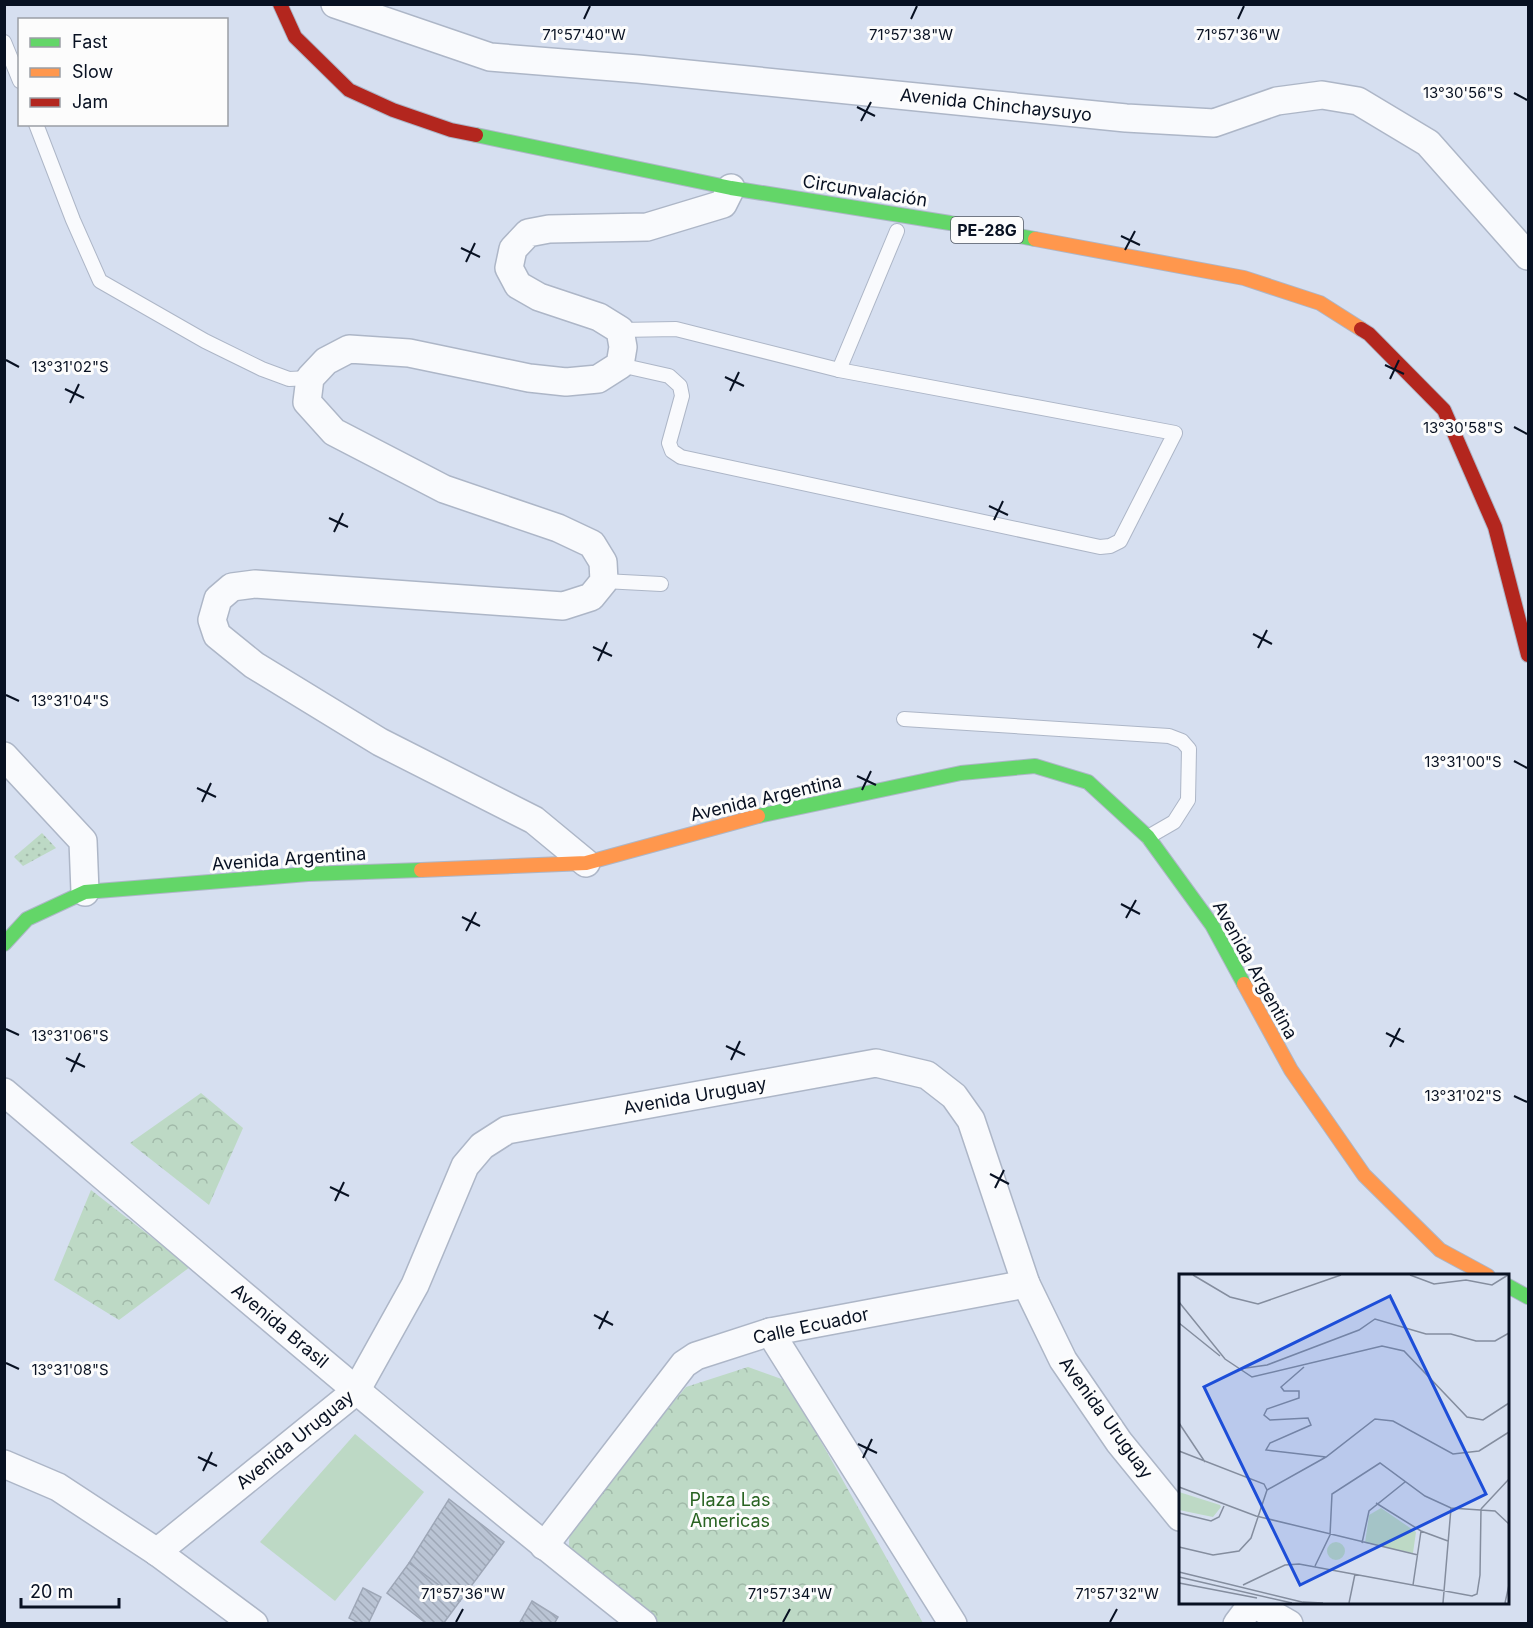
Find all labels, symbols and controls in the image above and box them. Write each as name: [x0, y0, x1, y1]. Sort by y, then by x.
legend: [18, 18, 228, 126]
text: 71°57'40"W: [542, 25, 626, 44]
text: 71°57'38"W: [869, 25, 953, 44]
text: 71°57'36"W: [1196, 25, 1280, 44]
text: Fast: [72, 31, 108, 52]
text: Slow: [72, 61, 113, 82]
text: 13°30'56"S: [1423, 83, 1503, 102]
street label: Avenida Chinchaysuyo: [899, 84, 1093, 125]
text: Jam: [72, 91, 108, 112]
street label: Circunvalación: [801, 170, 929, 211]
road number: PE-28G: [951, 217, 1023, 243]
text: 13°31'02"S: [31, 357, 109, 376]
text: 13°30'58"S: [1423, 418, 1503, 437]
text: 13°31'04"S: [31, 691, 109, 710]
text: 13°31'00"S: [1424, 752, 1502, 771]
street label: Avenida Argentina: [688, 770, 844, 825]
street label: Avenida Argentina: [211, 843, 367, 874]
street label: Avenida Argentina: [1209, 897, 1302, 1043]
text: 13°31'06"S: [31, 1026, 109, 1045]
street label: Avenida Uruguay: [622, 1073, 768, 1118]
text: 13°31'02"S: [1424, 1086, 1502, 1105]
inset map: [1179, 1274, 1509, 1604]
street label: Avenida Brasil: [228, 1279, 333, 1372]
street label: Calle Ecuador: [751, 1303, 871, 1348]
street label: Avenida Uruguay: [1055, 1353, 1158, 1483]
text: 13°31'08"S: [31, 1360, 109, 1379]
street label: Avenida Uruguay: [232, 1386, 358, 1493]
park label: Plaza Las Americas: [690, 1489, 770, 1531]
scale bar: [21, 1571, 118, 1609]
text: 20 m: [30, 1581, 73, 1602]
text: 71°57'36"W: [421, 1584, 505, 1603]
text: 71°57'34"W: [748, 1584, 832, 1603]
text: 71°57'32"W: [1075, 1584, 1159, 1603]

